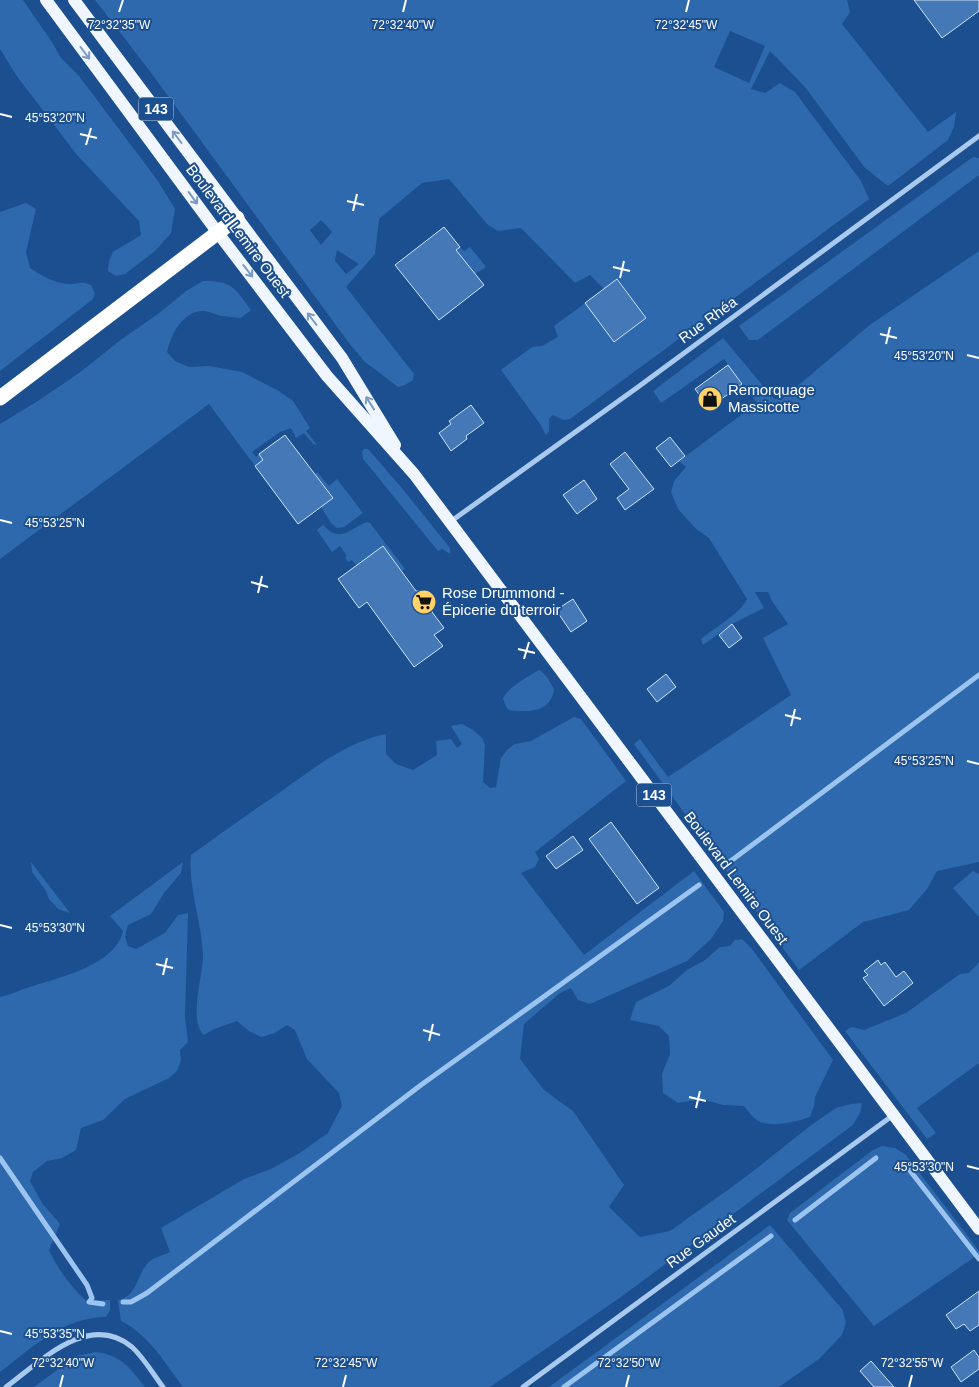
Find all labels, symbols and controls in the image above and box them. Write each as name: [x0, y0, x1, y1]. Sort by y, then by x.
text: 72°32'35"W: [88, 18, 151, 32]
text: 72°32'40"W: [372, 18, 435, 32]
text: 72°32'45"W: [655, 18, 718, 32]
one-way arrow: [80, 46, 90, 60]
road number: 143: [138, 98, 174, 120]
text: 45°53'20"N: [25, 111, 85, 125]
one-way arrow: [171, 131, 182, 144]
street label: Boulevard Lemire Ouest: [183, 161, 294, 301]
one-way arrow: [188, 191, 198, 205]
one-way arrow: [243, 265, 254, 278]
street label: Rue Rhéa: [675, 292, 741, 346]
one-way arrow: [307, 313, 318, 326]
text: 45°53'20"N: [894, 349, 954, 363]
place label: Remorquage Massicotte: [728, 381, 815, 415]
shop icon: Remorquage Massicotte: [697, 386, 723, 412]
one-way arrow: [364, 397, 374, 411]
text: 45°53'25"N: [25, 516, 85, 530]
place label: Rose Drummond - Épicerie du terroir: [442, 584, 565, 618]
supermarket icon: Rose Drummond - Épicerie du terroir: [411, 589, 437, 615]
text: 45°53'25"N: [894, 754, 954, 768]
road number: 143: [636, 784, 672, 806]
street label: Boulevard Lemire Ouest: [681, 808, 792, 948]
text: 45°53'30"N: [25, 921, 85, 935]
text: 45°53'30"N: [894, 1160, 954, 1174]
street label: Rue Gaudet: [663, 1209, 739, 1271]
text: 45°53'35"N: [25, 1327, 85, 1341]
text: 72°32'40"W: [32, 1356, 95, 1370]
text: 72°32'45"W: [315, 1356, 378, 1370]
text: 72°32'50"W: [598, 1356, 661, 1370]
text: 72°32'55"W: [881, 1356, 944, 1370]

